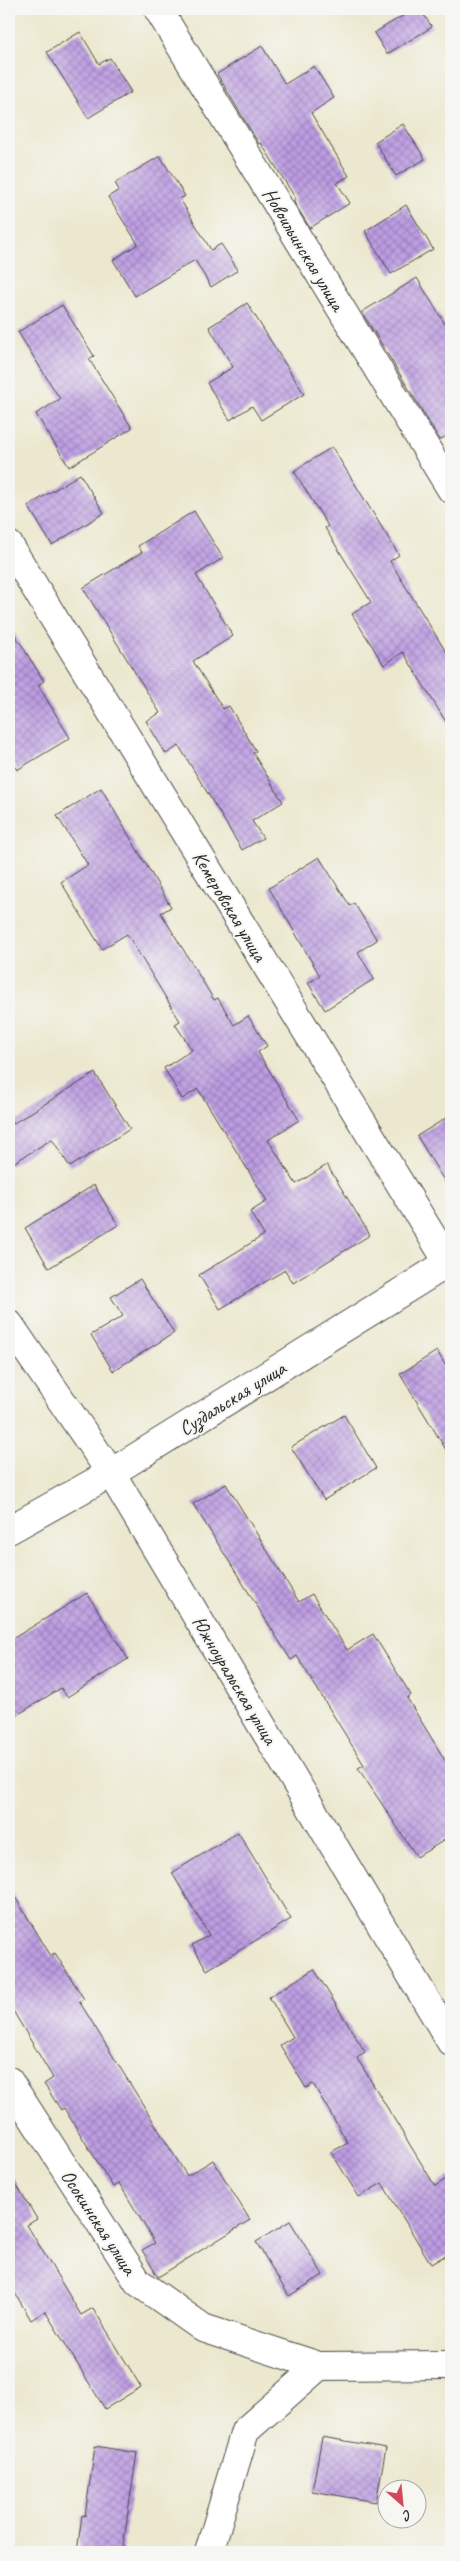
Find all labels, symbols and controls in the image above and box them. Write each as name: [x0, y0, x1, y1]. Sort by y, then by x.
street label: Новоильинская улица: [257, 183, 351, 317]
street label: Кемеровская улица: [187, 846, 273, 968]
street label: Суздальская улица: [174, 1355, 292, 1442]
street label: Южноуральская улица: [186, 1611, 284, 1751]
street label: Осокинская улица: [55, 2165, 143, 2281]
north arrow: [378, 2478, 428, 2528]
text: С: [399, 2506, 415, 2525]

